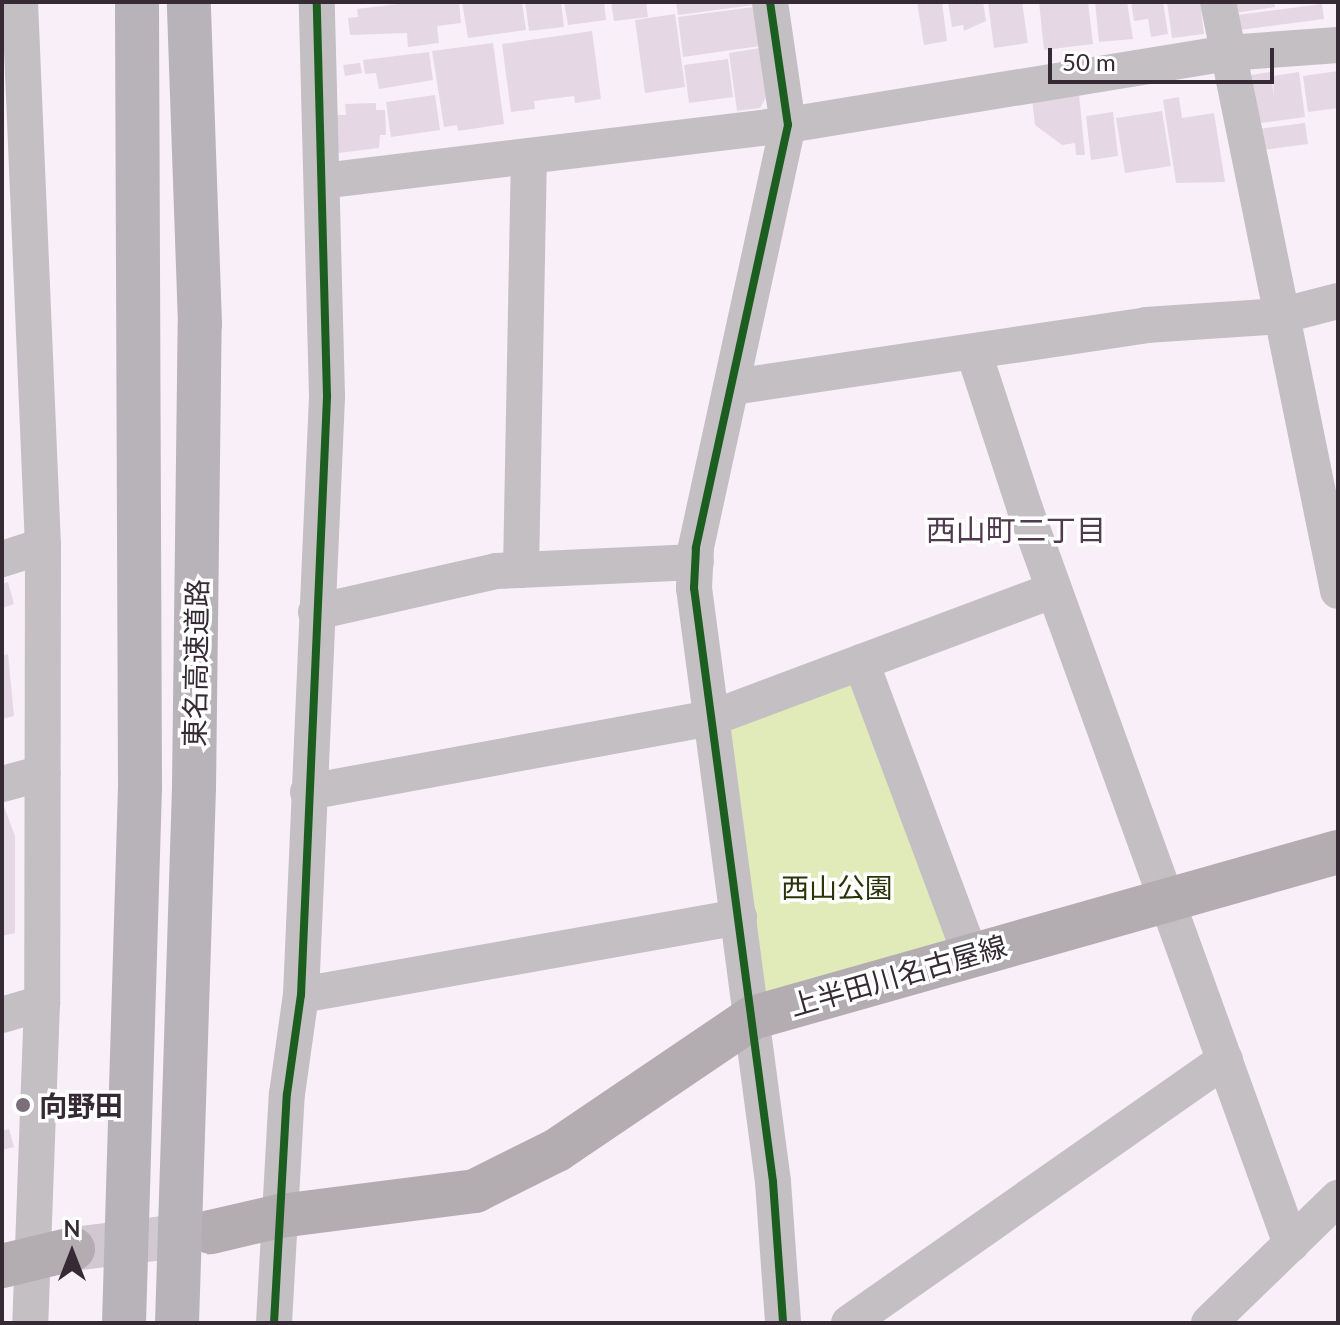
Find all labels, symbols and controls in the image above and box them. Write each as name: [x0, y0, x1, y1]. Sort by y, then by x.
scale bar: [1052, 32, 1278, 82]
text: 50 m: [1062, 47, 1116, 76]
district label: 西山町二丁目: [926, 511, 1106, 547]
street label: 東名高速道路: [177, 579, 213, 747]
park label: 西山公園: [781, 870, 893, 904]
street label: 上半田川名古屋線: [786, 928, 1010, 1022]
place label: 向野田: [39, 1088, 123, 1122]
marker: 向野田: [14, 1096, 32, 1114]
north arrow: [32, 1213, 112, 1293]
text: N: [64, 1215, 80, 1242]

